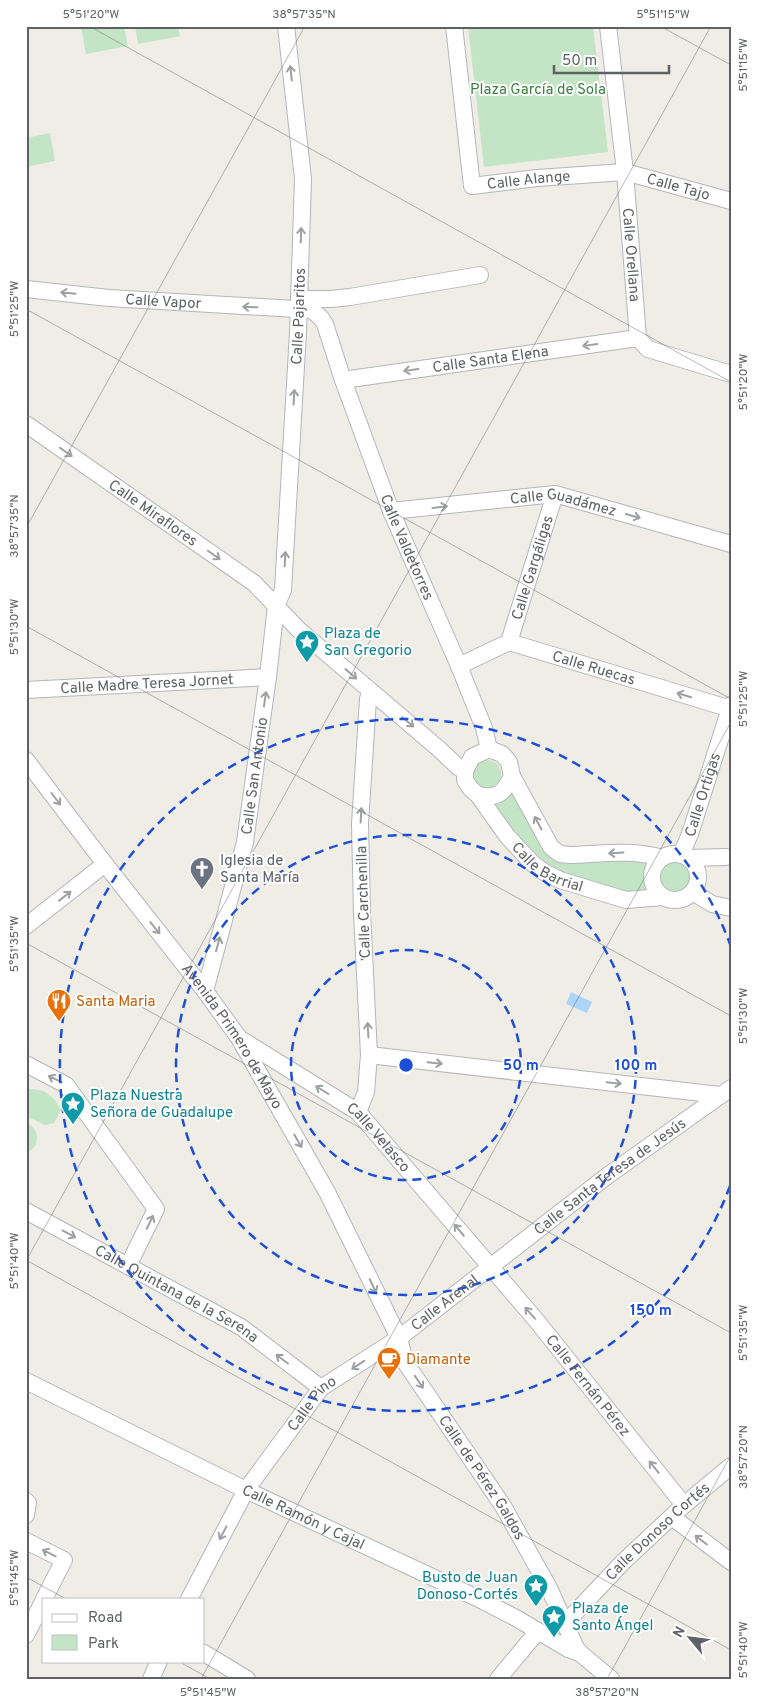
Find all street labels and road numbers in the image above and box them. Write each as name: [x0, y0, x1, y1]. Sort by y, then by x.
street label: Calle Alange: [486, 168, 571, 195]
street label: Calle Tajo: [644, 170, 712, 206]
street label: Calle Orellana: [617, 207, 643, 302]
street label: Calle Pajaritos: [288, 268, 311, 365]
street label: Calle Vapor: [125, 291, 202, 314]
street label: Calle Santa Elena: [431, 343, 550, 378]
street label: Calle Miraflores: [104, 476, 200, 551]
street label: Calle Guadámez: [509, 486, 618, 522]
street label: Calle Valdetorres: [375, 492, 437, 604]
street label: Calle Gargáligas: [508, 513, 559, 623]
street label: Calle Ruecas: [549, 648, 637, 691]
street label: Calle Madre Teresa Jornet: [60, 671, 234, 699]
street label: Calle San Antonio: [238, 716, 273, 836]
street label: Calle Ortigas: [682, 751, 726, 840]
street label: Calle Barrial: [506, 839, 585, 897]
street label: Calle Carchenilla: [353, 845, 376, 959]
street label: Avenida Primero de Mayo: [176, 960, 286, 1113]
street label: Calle Velasco: [343, 1099, 414, 1177]
street label: Calle Santa Teresa de Jesús: [531, 1115, 690, 1240]
street label: Calle Quintana de la Serena: [91, 1242, 262, 1348]
street label: Calle Arenal: [408, 1271, 483, 1336]
street label: Calle Fernán Pérez: [541, 1331, 634, 1441]
street label: Calle Pino: [284, 1373, 340, 1436]
street label: Calle de Pérez Galdos: [433, 1412, 528, 1544]
street label: Calle Donoso Cortés: [602, 1479, 715, 1585]
street label: Calle Ramón y Cajal: [238, 1481, 367, 1555]

